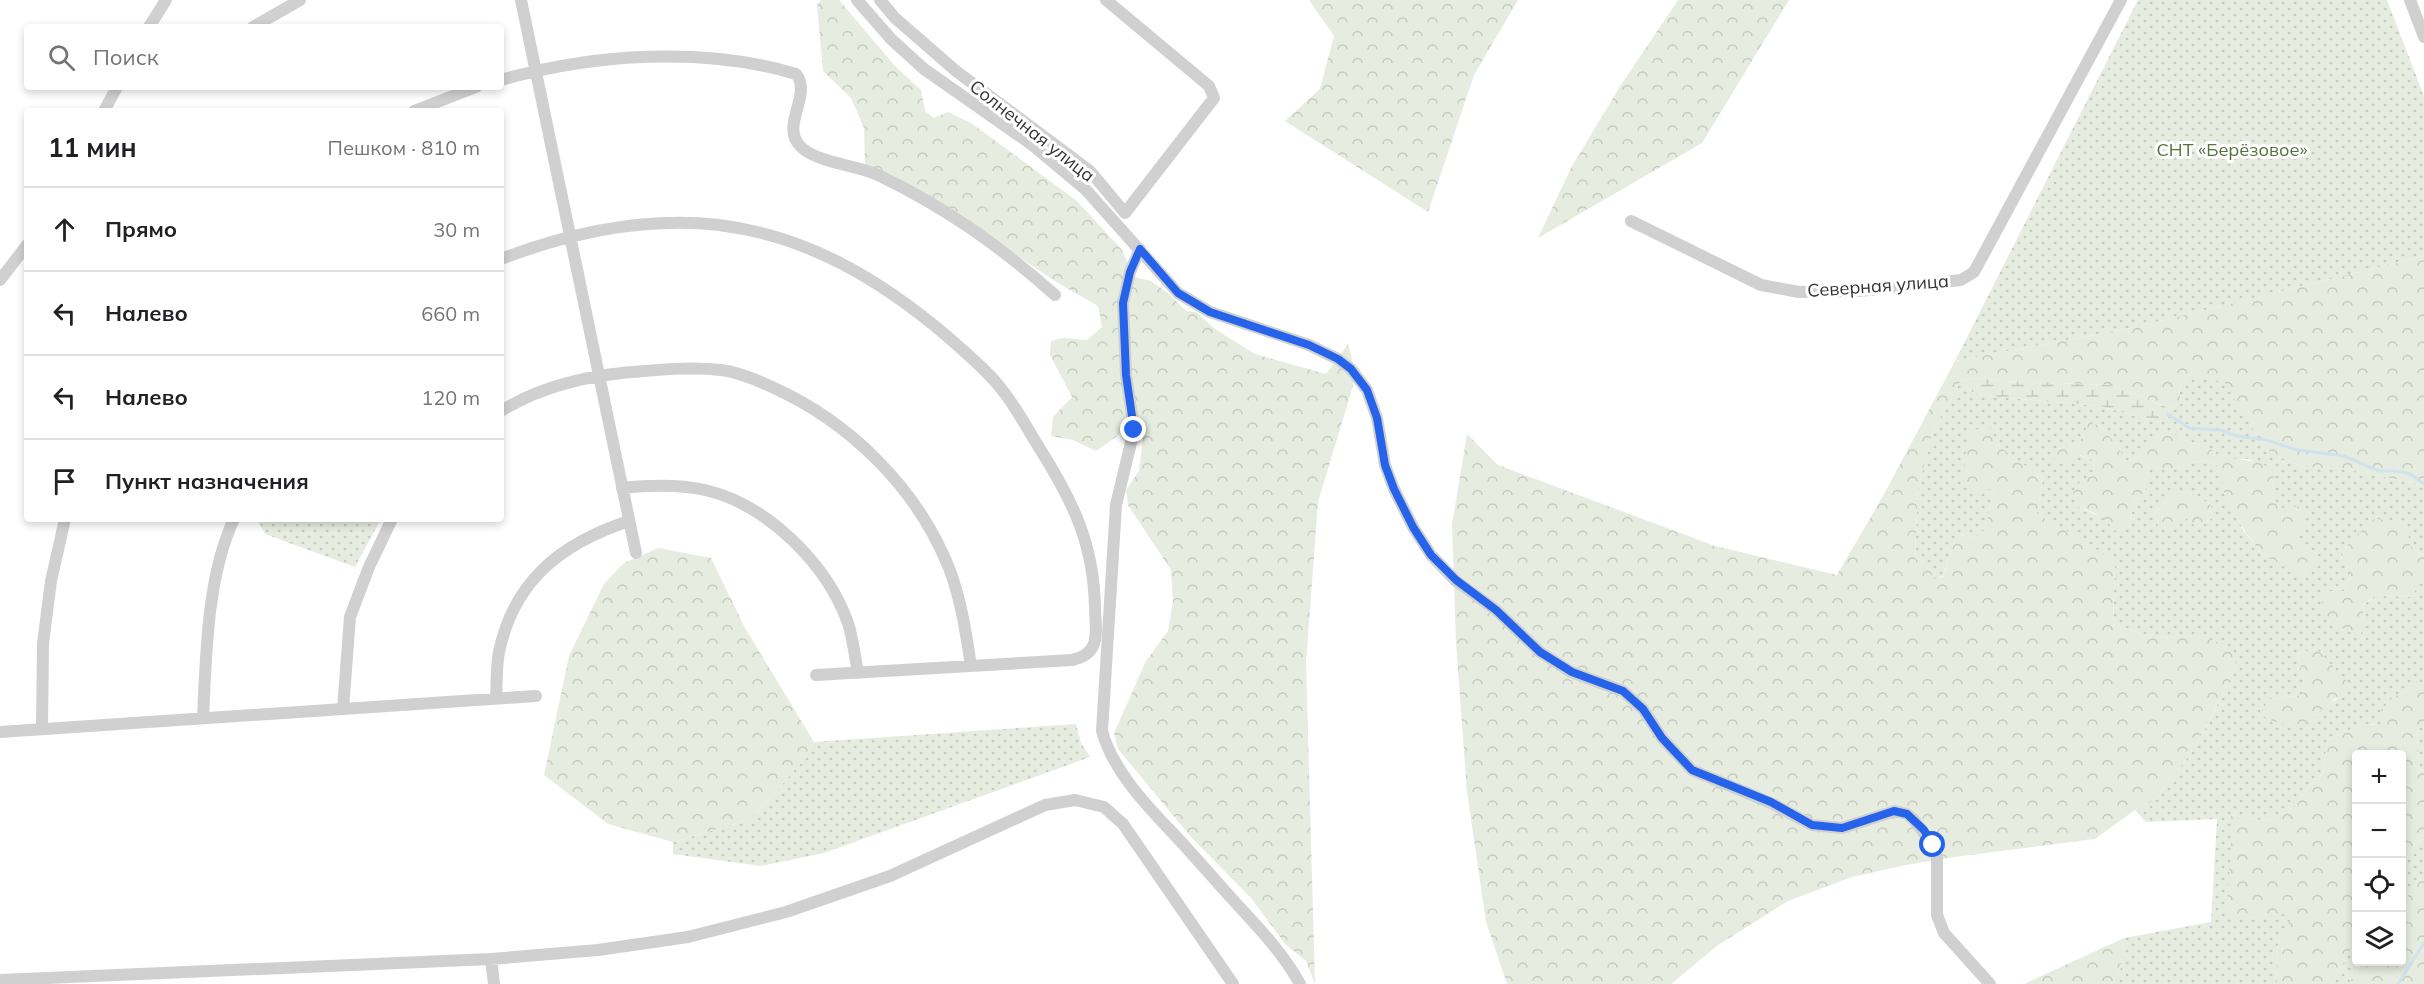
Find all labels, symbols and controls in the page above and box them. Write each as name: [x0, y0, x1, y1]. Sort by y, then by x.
search box: [24, 24, 504, 90]
icon: search: [45, 41, 78, 74]
text: Поиск: [93, 43, 159, 71]
street label: Солнечная улица: [965, 75, 1100, 187]
text: 11 мин: [48, 131, 137, 164]
text: Пешком · 810 m: [328, 135, 480, 160]
park label: СНТ «Берёзовое»: [2157, 138, 2307, 161]
icon: ahead: [48, 213, 81, 246]
text: Прямо: [105, 215, 177, 243]
text: 30 m: [433, 217, 480, 242]
street label: Северная улица: [1806, 269, 1950, 302]
icon: left: [48, 297, 81, 330]
text: Налево: [105, 299, 188, 327]
text: 660 m: [421, 301, 480, 326]
icon: left: [48, 381, 81, 414]
text: Налево: [105, 383, 188, 411]
text: 120 m: [421, 385, 480, 410]
route end: [1120, 416, 1146, 442]
icon: arrive: [48, 465, 81, 498]
text: Пункт назначения: [105, 467, 309, 495]
map controls: [2352, 750, 2406, 966]
button: +: [2352, 750, 2406, 804]
button: −: [2352, 804, 2406, 858]
route start: [1919, 831, 1945, 857]
button: locate: [2352, 858, 2406, 912]
button: layers: [2352, 912, 2406, 966]

